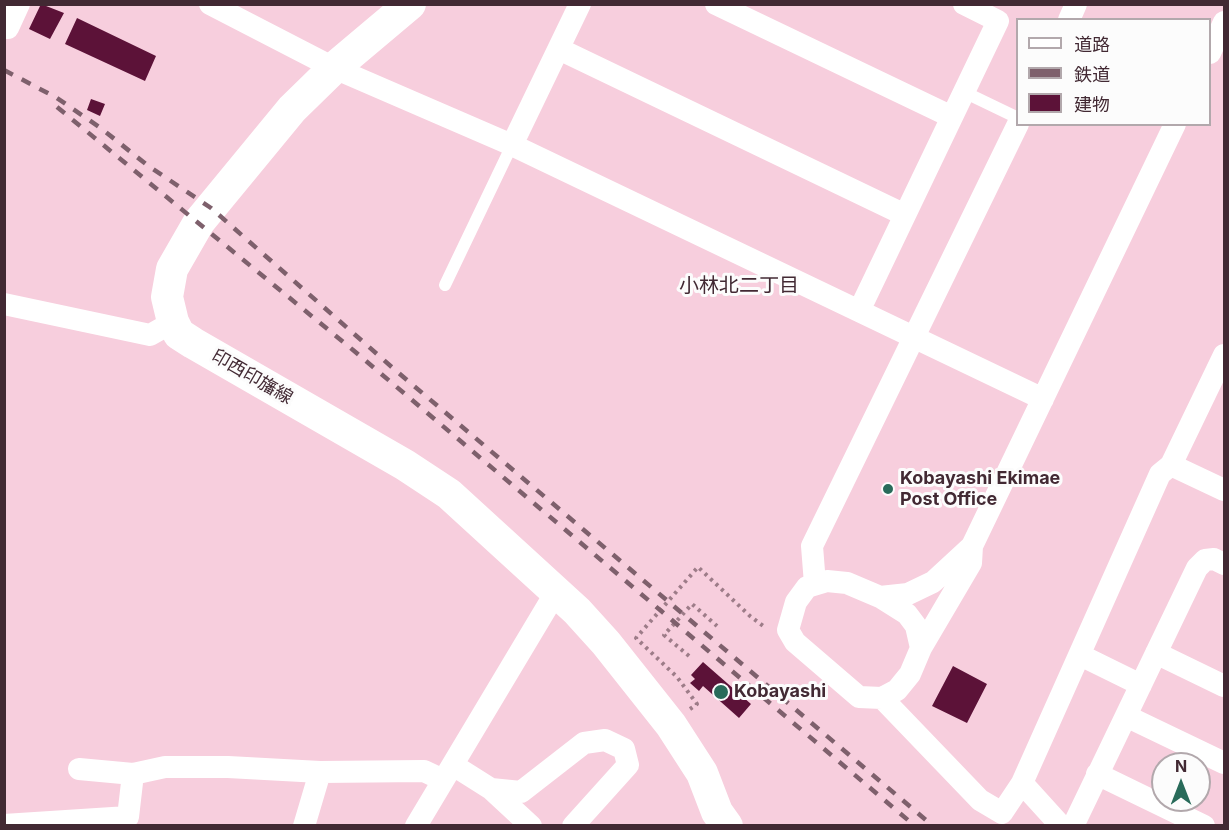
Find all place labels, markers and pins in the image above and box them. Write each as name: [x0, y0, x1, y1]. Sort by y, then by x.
place label: Kobayashi Ekimae Post Office: [900, 468, 1060, 510]
marker: Kobayashi Ekimae Post Office: [881, 482, 895, 496]
place label: Kobayashi: [734, 681, 826, 703]
marker: Kobayashi: [712, 683, 730, 701]

